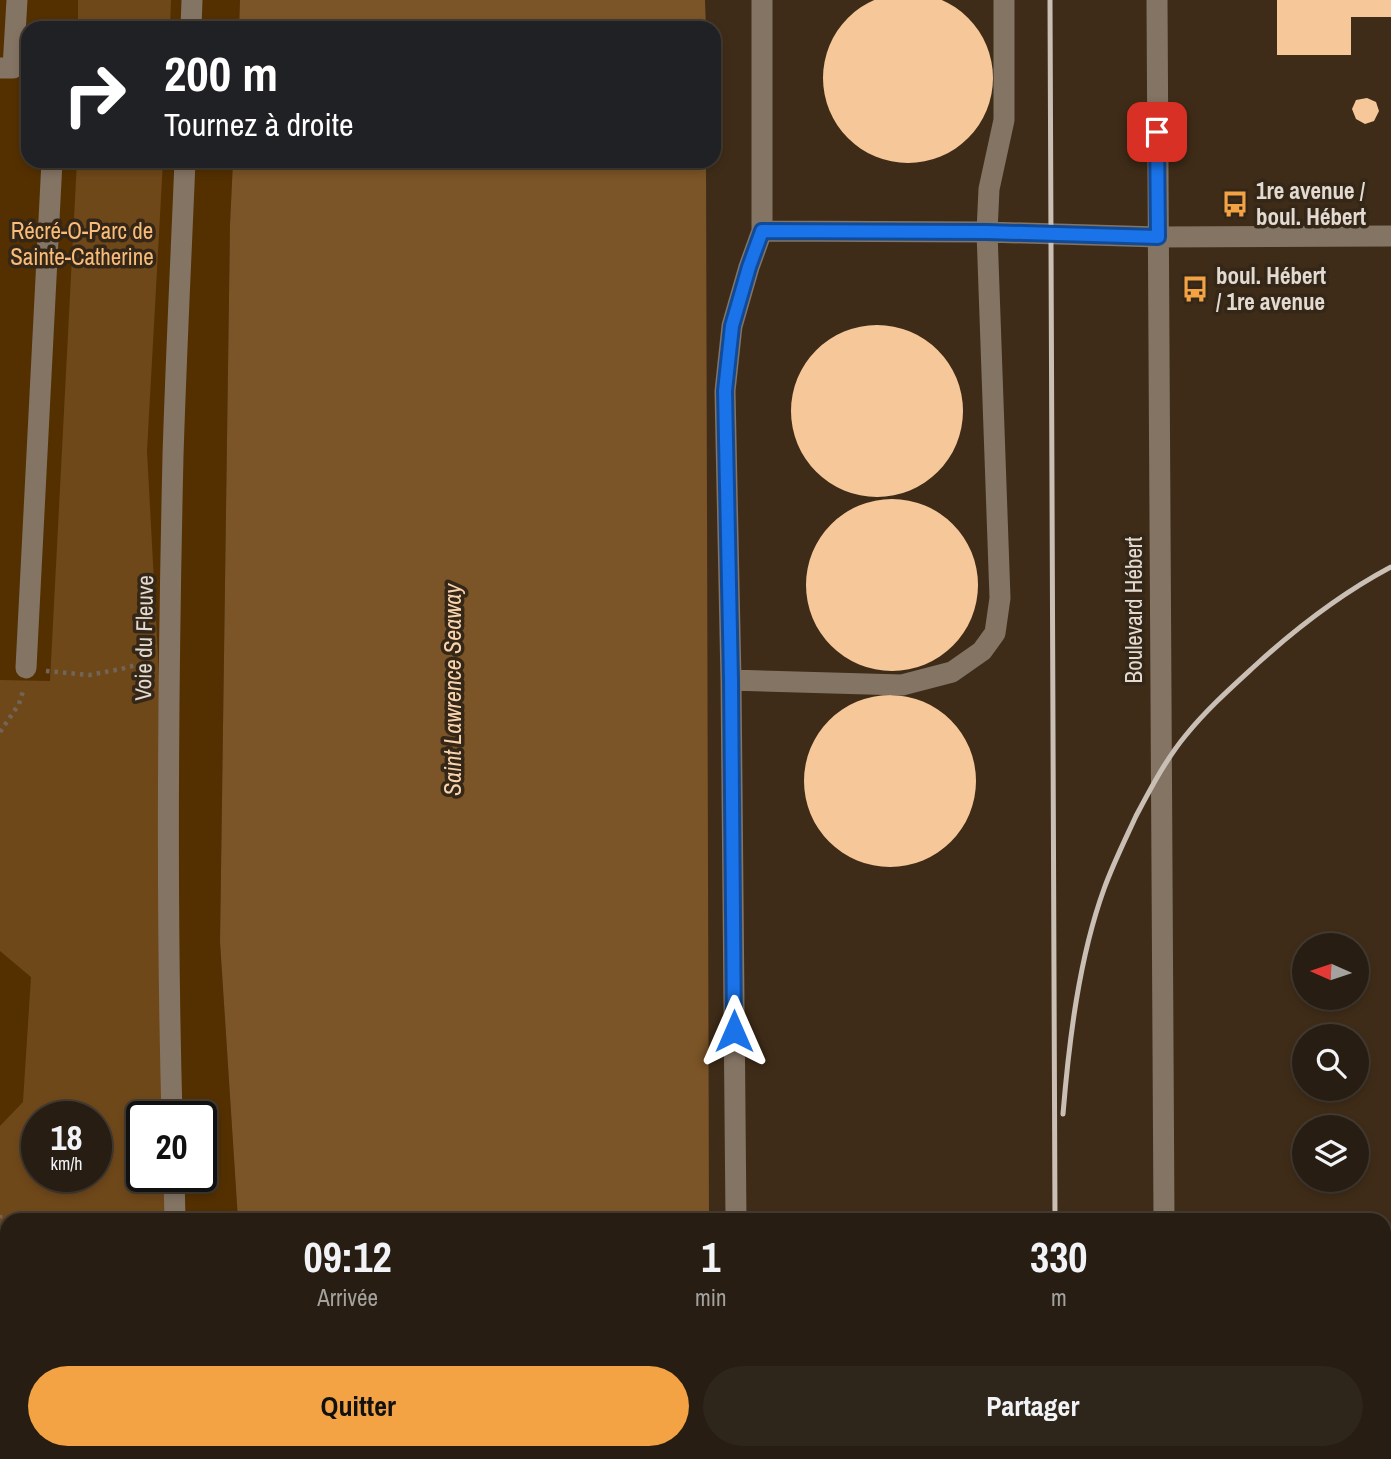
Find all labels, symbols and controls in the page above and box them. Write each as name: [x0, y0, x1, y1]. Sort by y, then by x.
text: 200 m: [164, 40, 278, 106]
icon: right: [49, 49, 140, 140]
pin: [1127, 102, 1187, 162]
text: Tournez à droite: [164, 103, 354, 146]
icon: arrive: [1138, 113, 1176, 151]
place label: 1re avenue / boul. Hébert: [1256, 175, 1366, 232]
bus stop icon: 1re avenue / boul. Hébert: [1220, 189, 1250, 219]
park label: Récré-O-Parc de Sainte-Catherine: [10, 215, 154, 272]
place label: boul. Hébert / 1re avenue: [1216, 260, 1326, 317]
bus stop icon: boul. Hébert / 1re avenue: [1180, 274, 1210, 304]
street label: Boulevard Hébert: [1118, 537, 1149, 683]
street label: Voie du Fleuve: [127, 575, 160, 701]
water label: Saint Lawrence Seaway: [436, 583, 468, 796]
north arrow: [1292, 933, 1368, 1010]
map controls: [1292, 933, 1369, 1192]
position arrow: [697, 994, 771, 1068]
button: search: [1292, 1024, 1369, 1101]
speed limit sign: 20: [126, 1101, 217, 1192]
text: 18: [51, 1114, 82, 1161]
button: layers: [1292, 1115, 1369, 1192]
text: km/h: [51, 1151, 83, 1176]
text: 09:12: [304, 1229, 392, 1285]
text: 1: [701, 1229, 720, 1285]
text: 330: [1030, 1229, 1088, 1285]
text: Arrivée: [317, 1282, 378, 1313]
text: min: [695, 1282, 727, 1313]
text: m: [1051, 1282, 1067, 1313]
button: Quitter: [28, 1366, 689, 1446]
button: Partager: [703, 1366, 1363, 1446]

